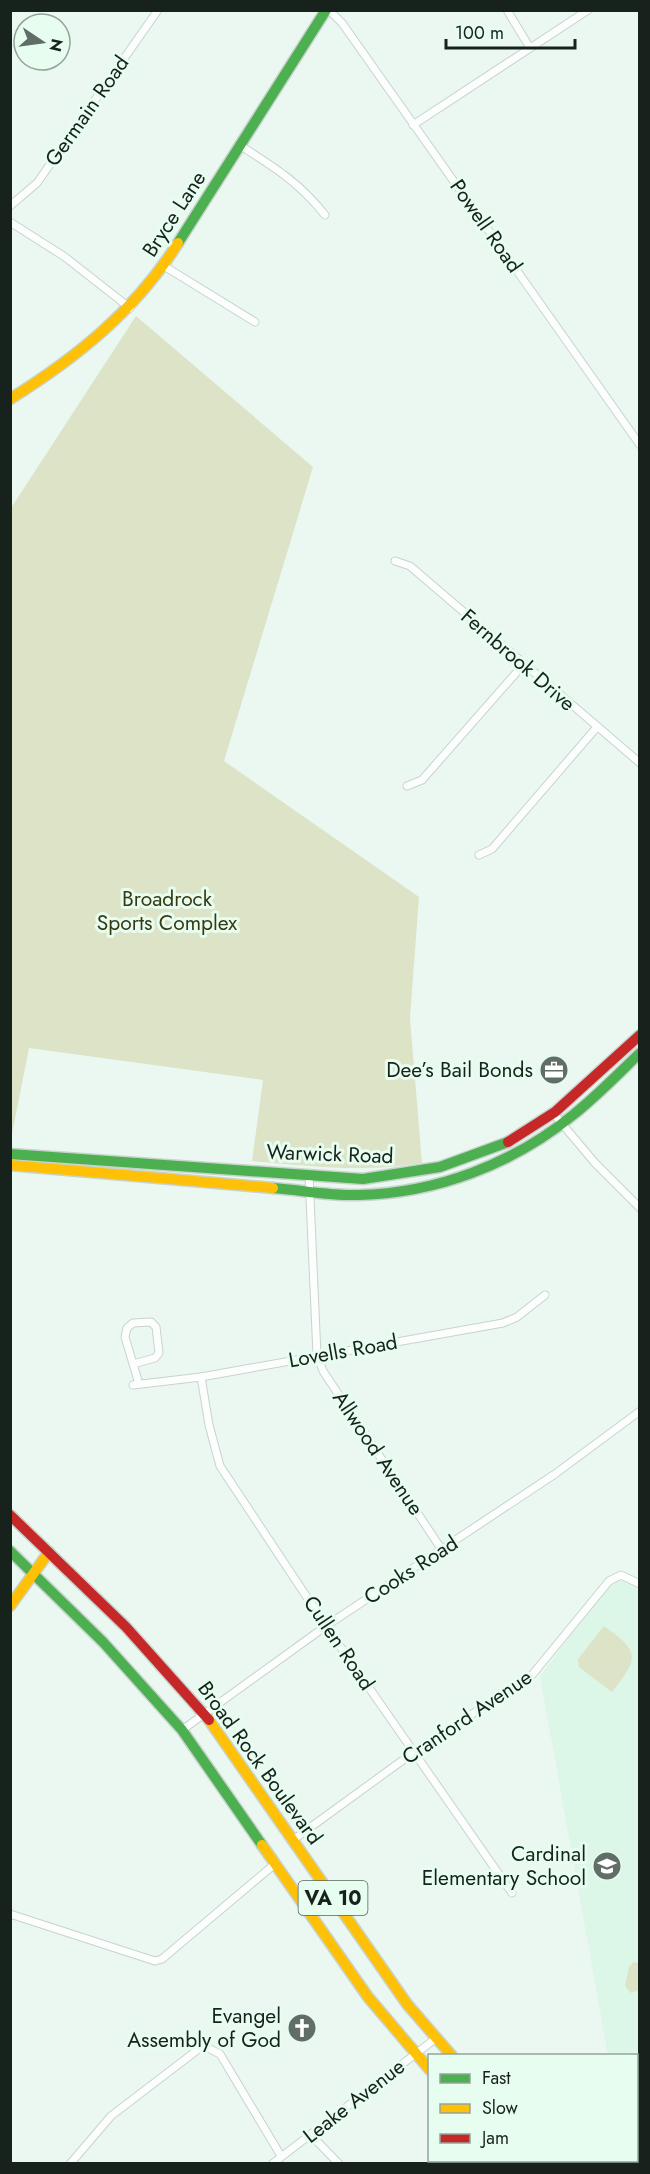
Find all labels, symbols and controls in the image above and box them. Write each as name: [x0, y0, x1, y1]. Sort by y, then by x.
north arrow: [12, 12, 72, 72]
scale bar: [446, 12, 575, 50]
text: 100 m: [455, 20, 504, 46]
text: N: [43, 36, 69, 54]
street label: Germain Road: [38, 50, 136, 172]
street label: Bryce Lane: [135, 165, 213, 263]
street label: Powell Road: [443, 173, 529, 279]
street label: Fernbrook Drive: [454, 602, 582, 718]
park label: Broadrock Sports Complex: [97, 884, 237, 938]
office icon: Dee’s Bail Bonds: [538, 1054, 570, 1086]
place label: Dee’s Bail Bonds: [386, 1055, 533, 1085]
street label: Warwick Road: [266, 1137, 394, 1171]
street label: Lovells Road: [286, 1327, 400, 1375]
street label: Allwood Avenue: [325, 1385, 431, 1521]
street label: Cooks Road: [358, 1528, 464, 1612]
street label: Cullen Road: [296, 1590, 382, 1696]
street label: Cranford Avenue: [396, 1662, 538, 1772]
street label: Broad Rock Boulevard: [190, 1675, 330, 1851]
place label: Cardinal Elementary School: [422, 1839, 586, 1893]
school or university icon: Cardinal Elementary School: [591, 1850, 623, 1882]
road number: VA 10: [298, 1881, 368, 1915]
place label: Evangel Assembly of God: [127, 2001, 281, 2055]
church icon: Evangel Assembly of God: [286, 2012, 318, 2044]
street label: Leake Avenue: [297, 2052, 411, 2150]
legend: [428, 2054, 638, 2162]
text: Fast: [482, 2065, 511, 2091]
text: Slow: [482, 2095, 519, 2121]
text: Jam: [480, 2125, 509, 2151]

